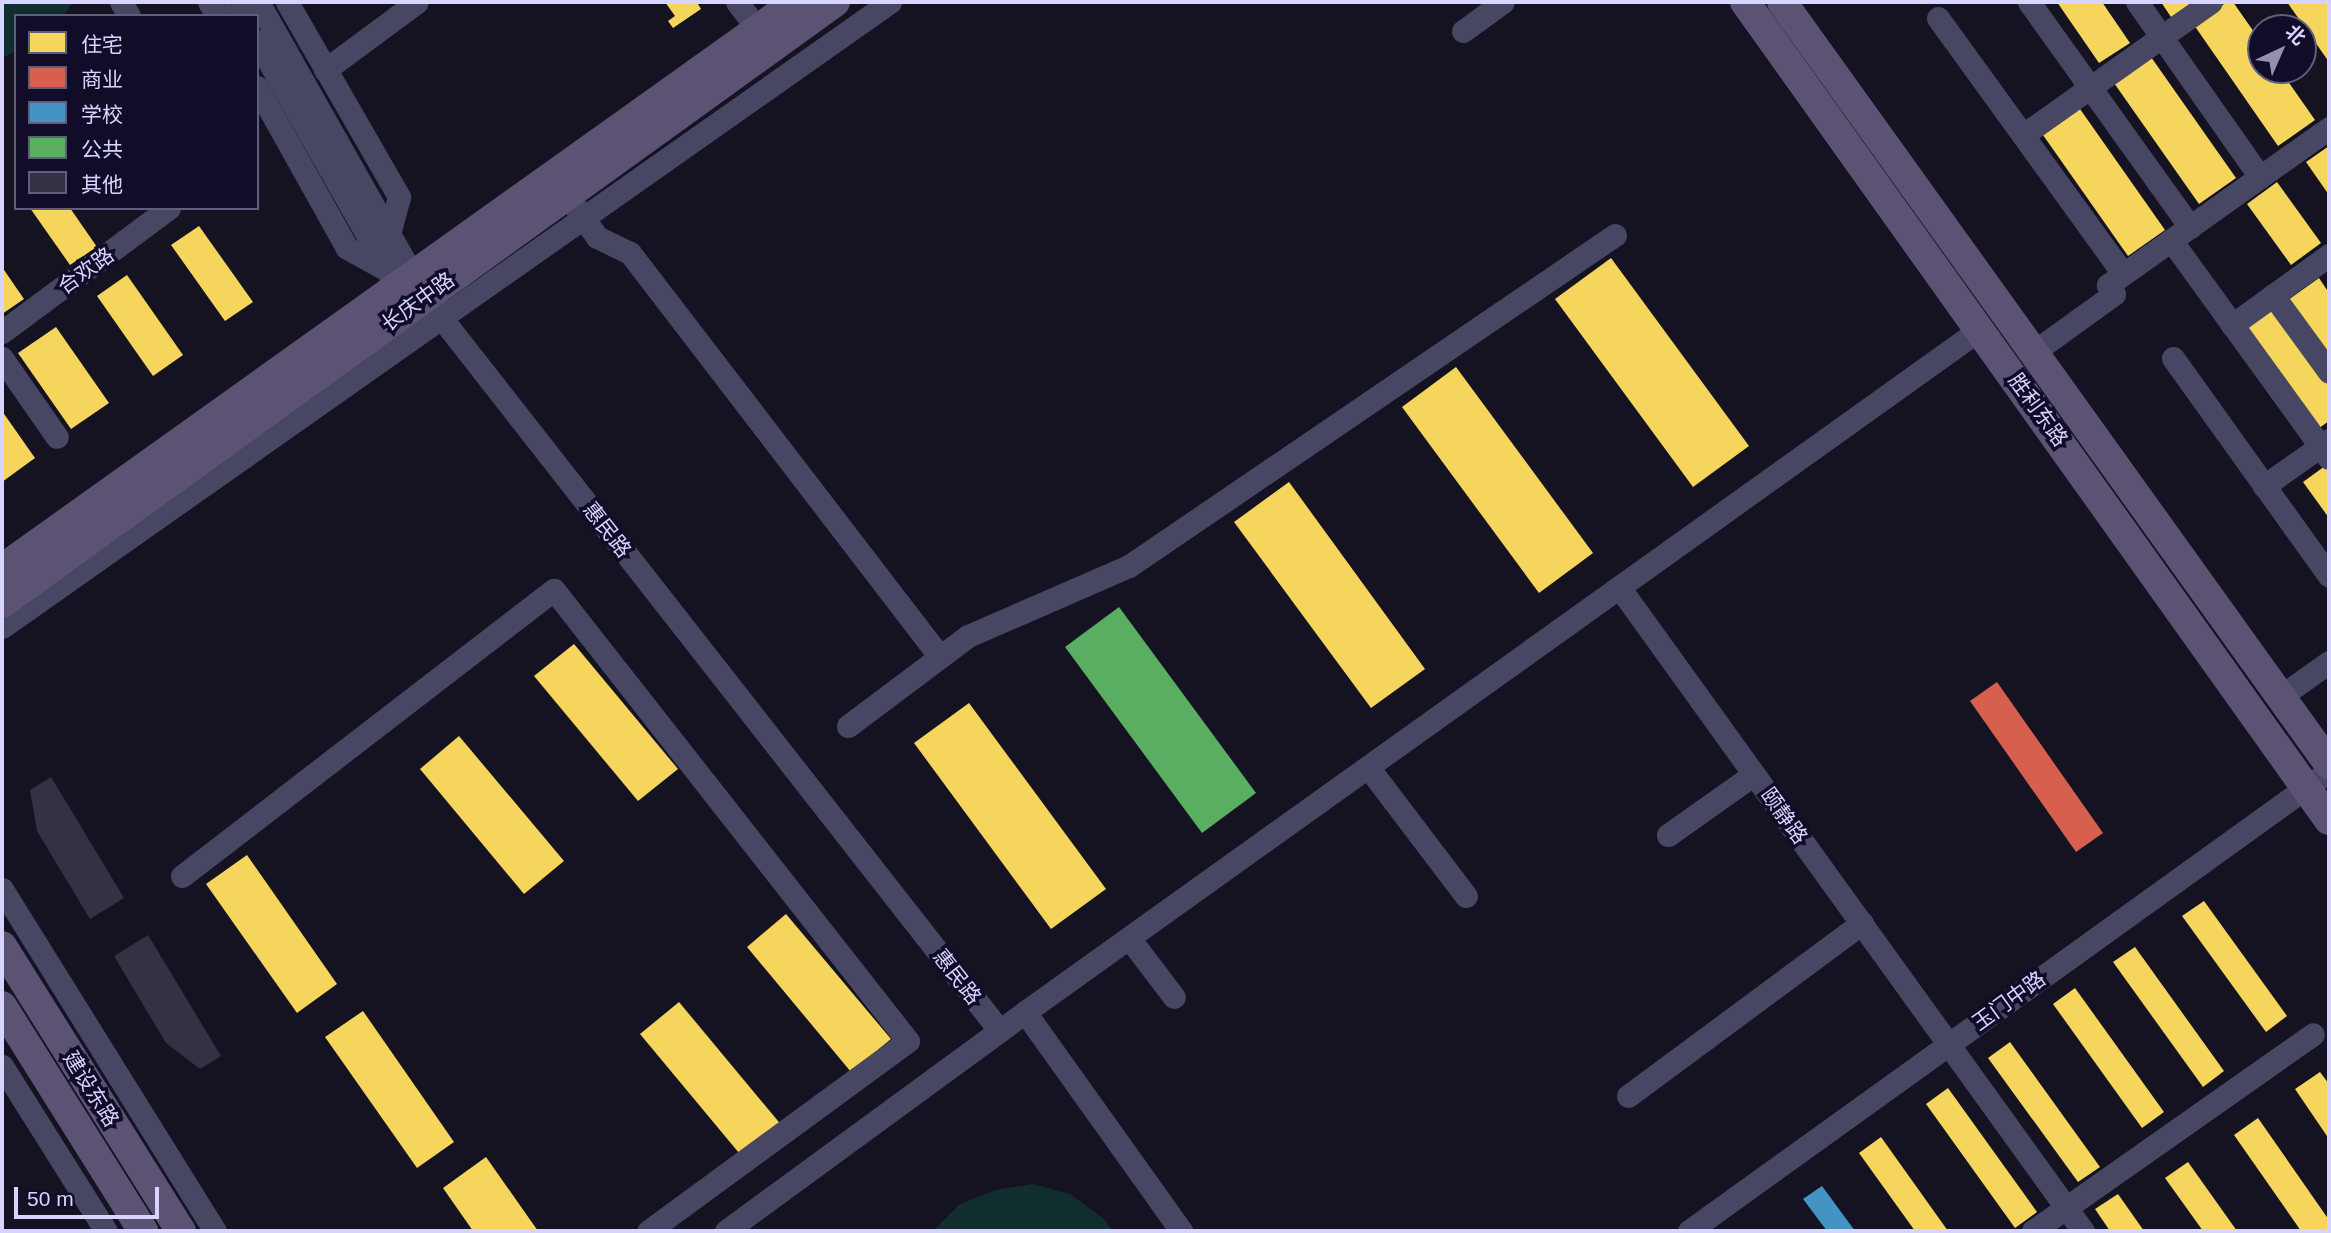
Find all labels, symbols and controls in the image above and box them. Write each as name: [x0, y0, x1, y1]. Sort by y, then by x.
legend: [14, 14, 259, 210]
north arrow: [2247, 14, 2317, 84]
text: 北: [2281, 21, 2310, 49]
text: 住宅: [81, 33, 123, 56]
text: 商业: [81, 68, 123, 91]
text: 学校: [81, 103, 123, 126]
text: 公共: [81, 138, 123, 161]
text: 其他: [81, 173, 123, 196]
street label: 合欢路: [53, 242, 119, 300]
street label: 长庆中路: [377, 267, 459, 337]
street label: 胜利东路: [2003, 369, 2073, 451]
street label: 惠民路: [578, 497, 636, 563]
street label: 颐静路: [1755, 783, 1813, 849]
street label: 惠民路: [928, 944, 986, 1010]
street label: 玉门中路: [1968, 966, 2050, 1036]
street label: 建设东路: [58, 1047, 124, 1131]
scale bar: [18, 1174, 163, 1218]
text: 50 m: [27, 1187, 74, 1210]

